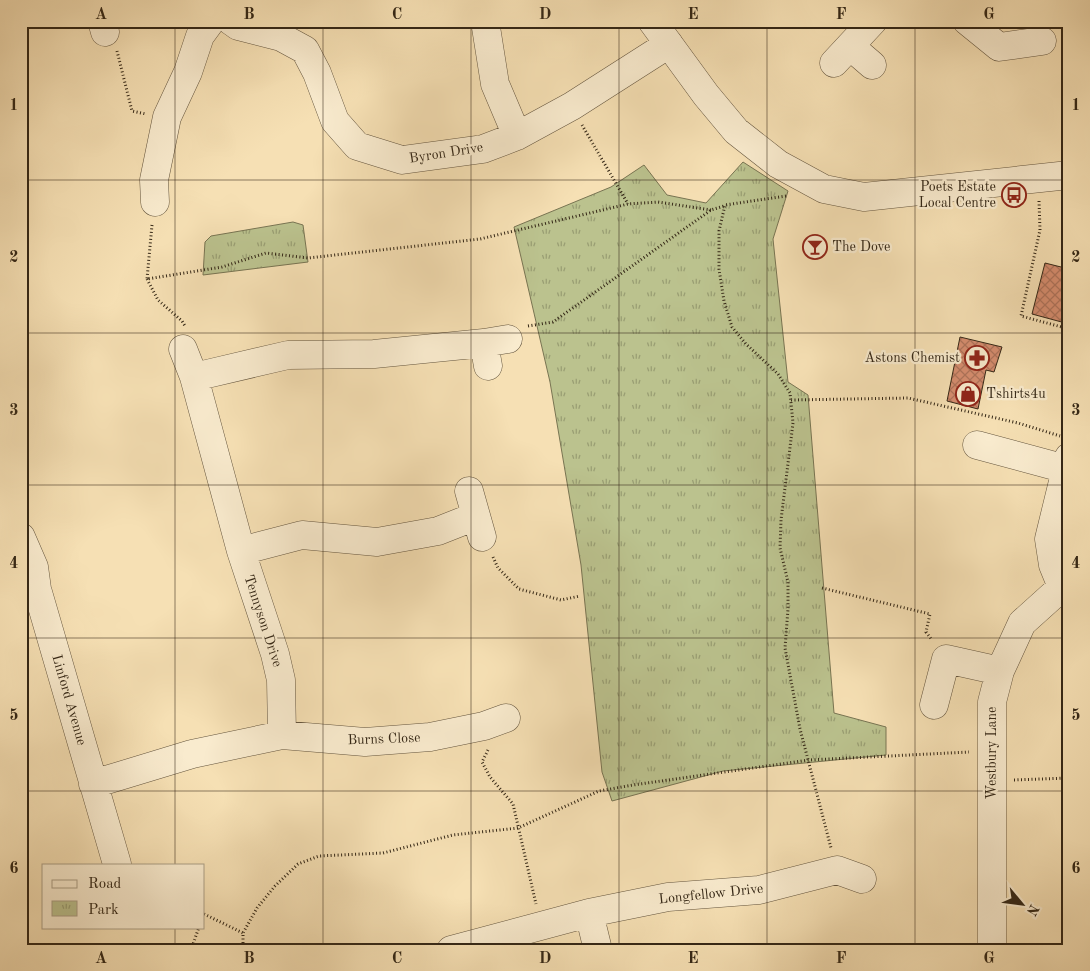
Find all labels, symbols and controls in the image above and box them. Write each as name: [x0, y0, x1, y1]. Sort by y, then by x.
text: A: [95, 7, 107, 23]
text: B: [243, 7, 255, 23]
text: C: [392, 7, 402, 23]
text: D: [539, 7, 551, 23]
text: E: [687, 7, 699, 23]
text: F: [836, 7, 847, 23]
text: G: [983, 7, 995, 23]
text: 1: [9, 98, 19, 114]
text: 1: [1071, 98, 1081, 114]
street label: Byron Drive: [408, 140, 484, 166]
place label: Poets Estate Local Centre: [918, 180, 996, 210]
bus stop icon: Poets Estate Local Centre: [1001, 182, 1027, 208]
bar icon: The Dove: [802, 234, 828, 260]
place label: The Dove: [832, 240, 890, 254]
text: 2: [9, 250, 19, 266]
text: 2: [1071, 250, 1081, 266]
pharmacy icon: Astons Chemist: [964, 345, 990, 371]
place label: Astons Chemist: [865, 351, 960, 365]
shop icon: Tshirts4u: [955, 381, 981, 407]
place label: Tshirts4u: [986, 387, 1046, 401]
text: 3: [9, 403, 19, 419]
text: 3: [1071, 403, 1081, 419]
text: 4: [9, 556, 19, 572]
text: 4: [1071, 556, 1081, 572]
street label: Tennyson Drive: [241, 573, 285, 669]
street label: Linford Avenue: [49, 653, 89, 747]
street label: Westbury Lane: [985, 706, 999, 800]
text: 5: [9, 708, 19, 724]
text: 5: [1071, 708, 1081, 724]
street label: Burns Close: [347, 731, 421, 747]
text: 6: [9, 861, 19, 877]
text: 6: [1071, 861, 1081, 877]
legend: [42, 864, 205, 928]
text: Road: [88, 877, 122, 892]
north arrow: [998, 878, 1048, 928]
street label: Longfellow Drive: [658, 882, 764, 906]
text: N: [1024, 902, 1041, 918]
text: Park: [88, 903, 119, 918]
text: A: [95, 951, 107, 967]
text: B: [243, 951, 255, 967]
text: C: [392, 951, 402, 967]
text: D: [539, 951, 551, 967]
text: E: [687, 951, 699, 967]
text: F: [836, 951, 847, 967]
text: G: [983, 951, 995, 967]

